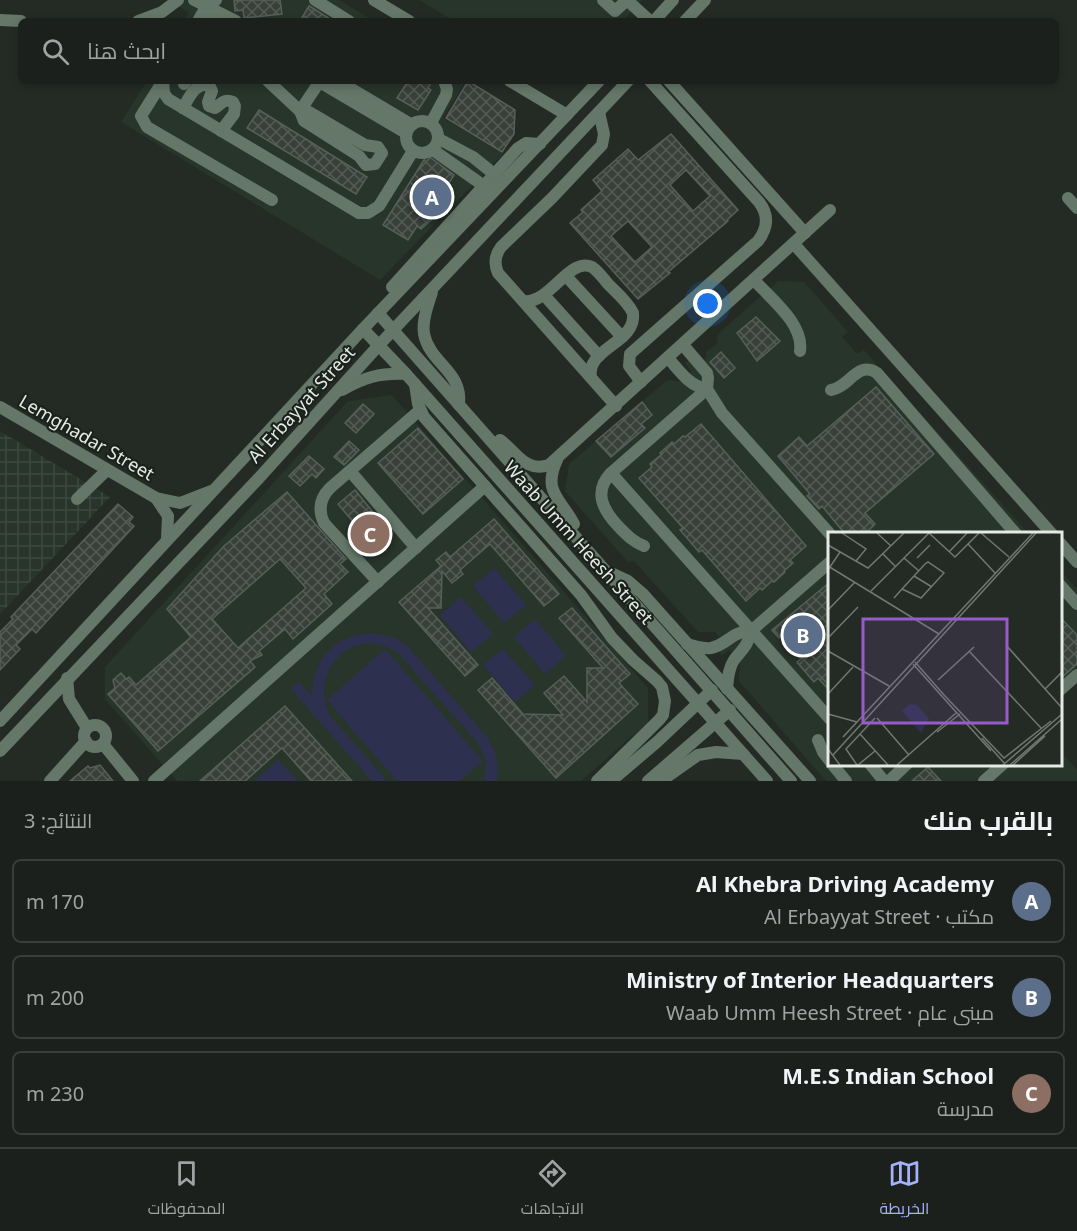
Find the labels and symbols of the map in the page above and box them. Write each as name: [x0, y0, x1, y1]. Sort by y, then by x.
pin: A: [412, 174, 452, 220]
your location: [693, 289, 722, 318]
street label: Al Erbayyat Street: [242, 340, 360, 468]
street label: Lemghadar Street: [15, 389, 159, 486]
street label: Waab Umm Heesh Street: [499, 455, 659, 629]
pin: C: [350, 512, 389, 556]
inset map: [828, 532, 1062, 766]
pin: B: [784, 612, 822, 658]

